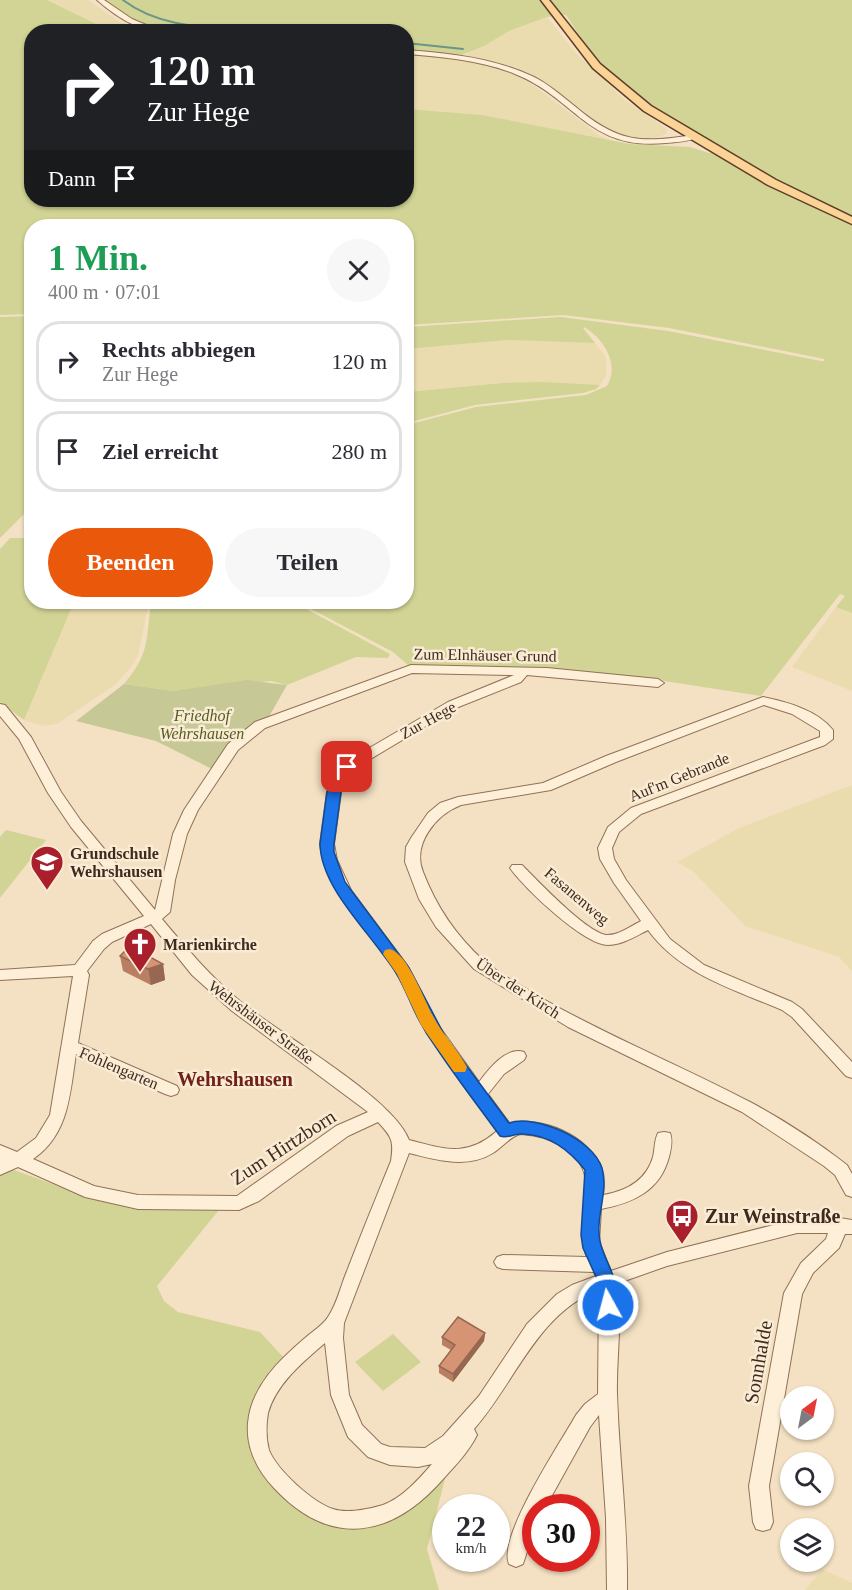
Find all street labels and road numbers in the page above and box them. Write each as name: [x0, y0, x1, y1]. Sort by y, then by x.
street label: Zum Elnhäuser Grund: [413, 645, 557, 665]
street label: Zur Hege: [397, 698, 459, 743]
street label: Auf'm Gebrande: [626, 749, 732, 805]
street label: Fasanenweg: [541, 864, 613, 929]
street label: Über der Kirch: [473, 954, 563, 1022]
street label: Wehrshäuser Straße: [205, 977, 317, 1067]
street label: Fohlengarten: [76, 1044, 161, 1093]
street label: Zum Hirtzborn: [226, 1105, 340, 1189]
street label: Sonnhalde: [740, 1318, 776, 1405]

